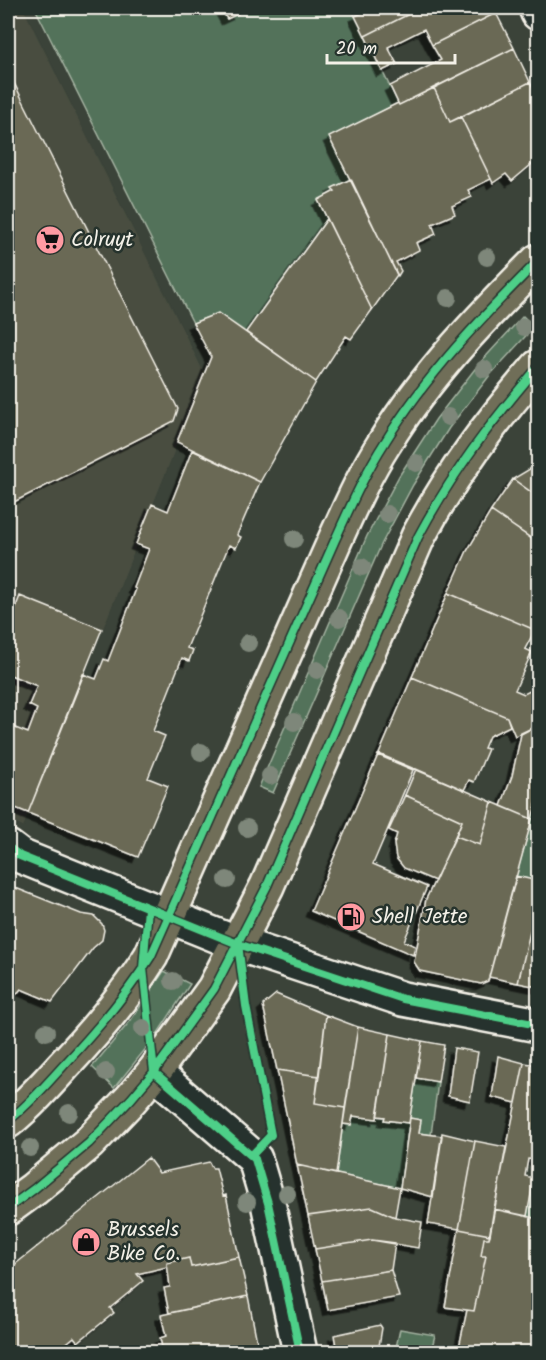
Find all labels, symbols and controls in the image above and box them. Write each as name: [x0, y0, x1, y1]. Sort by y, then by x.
scale bar: [327, 27, 454, 65]
text: 20 m: [336, 35, 377, 64]
supermarket icon: Colruyt: [34, 224, 66, 256]
place label: Colruyt: [71, 224, 134, 257]
fuel station icon: Shell Jette: [335, 901, 367, 933]
place label: Shell Jette: [372, 901, 468, 934]
place label: Brussels Bike Co.: [107, 1214, 180, 1271]
shop icon: Brussels Bike Co.: [70, 1226, 102, 1258]

